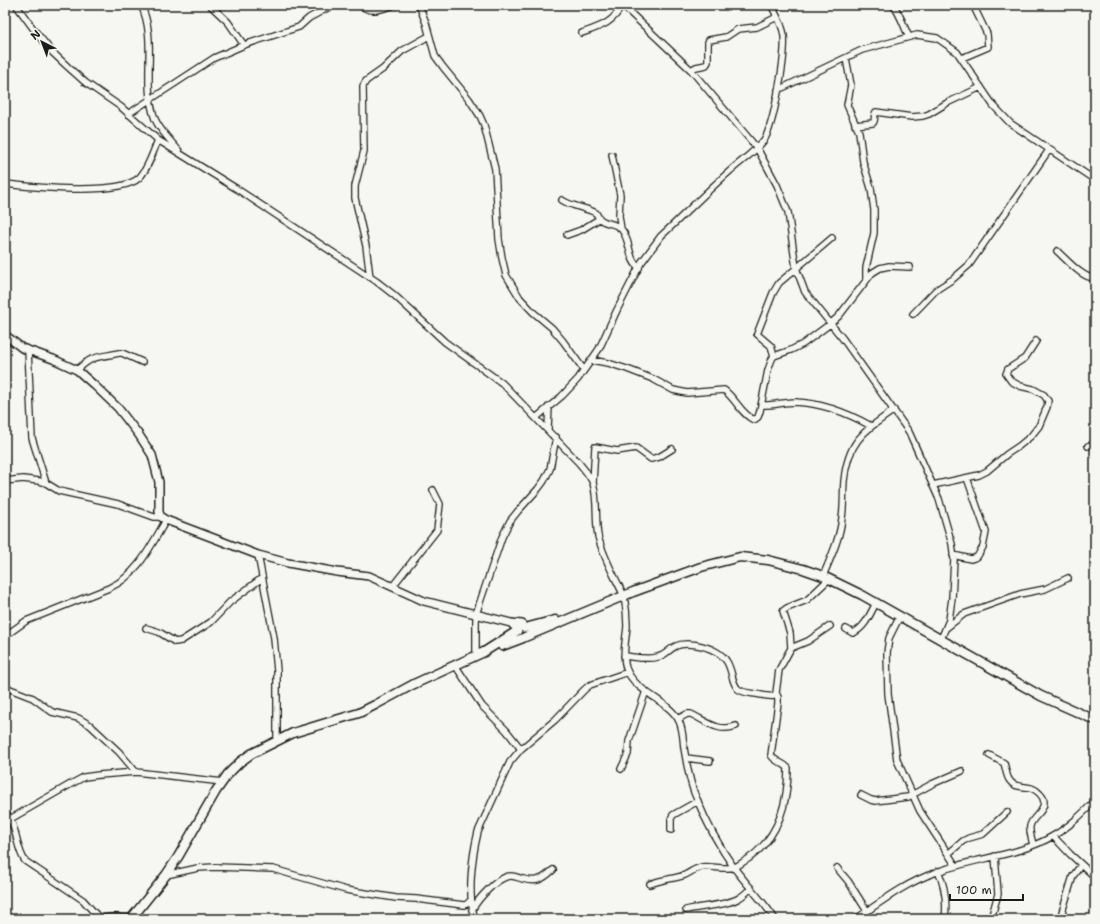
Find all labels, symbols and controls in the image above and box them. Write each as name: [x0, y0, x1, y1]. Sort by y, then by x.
north arrow: [22, 22, 62, 62]
text: N: [27, 26, 44, 43]
scale bar: [950, 876, 1023, 902]
text: 100 m: [956, 882, 992, 898]

